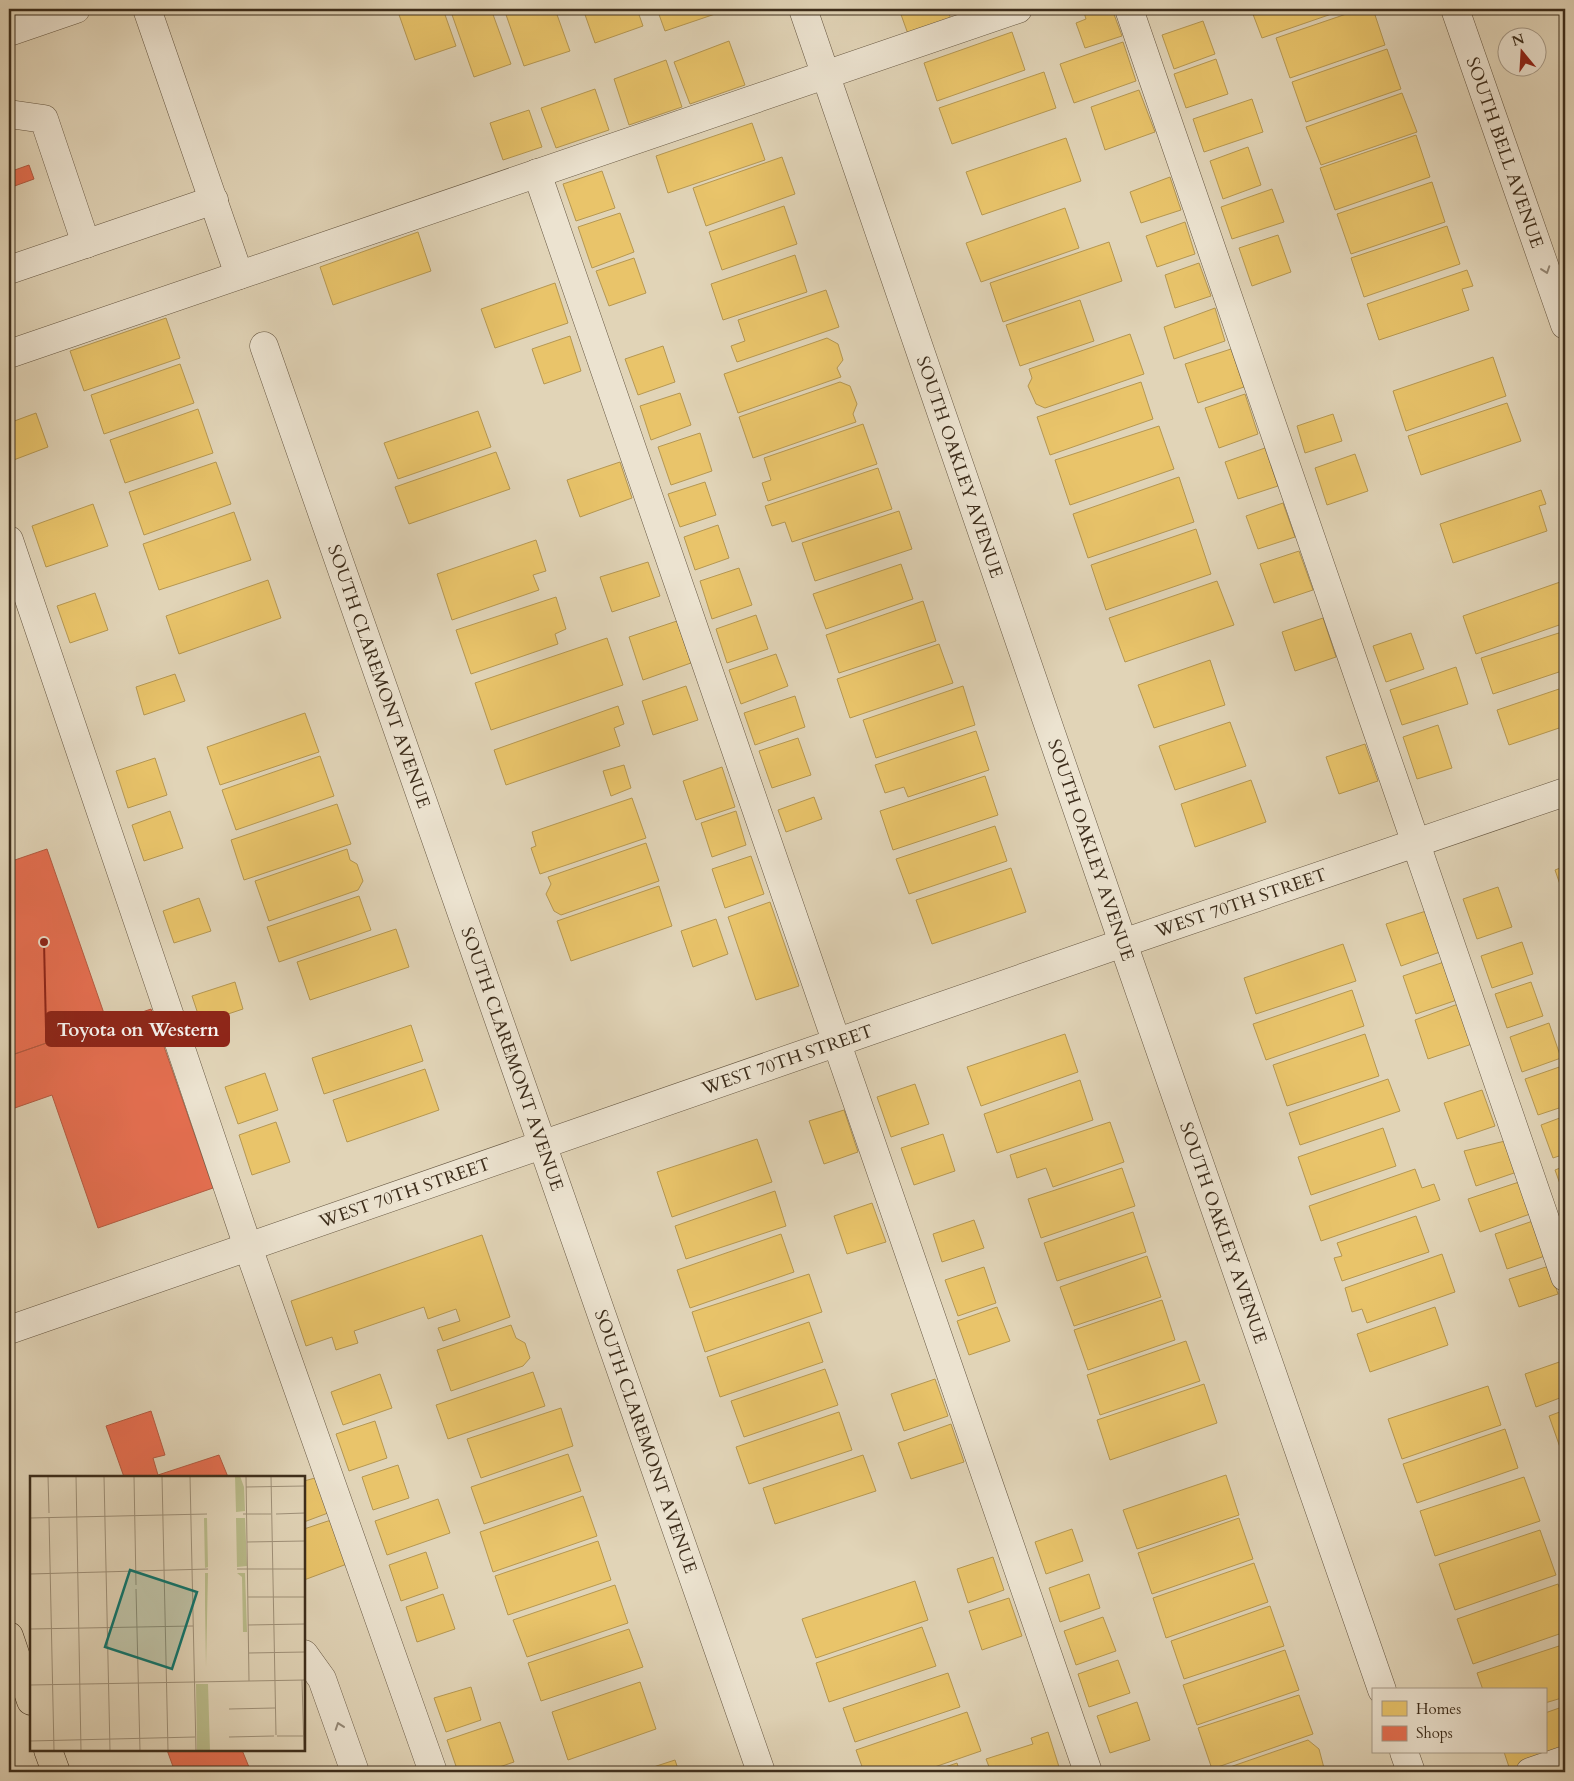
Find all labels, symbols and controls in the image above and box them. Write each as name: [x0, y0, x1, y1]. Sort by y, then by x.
north arrow: [1496, 28, 1546, 78]
text: N: [1509, 29, 1527, 51]
street label: SOUTH BELL AVENUE: [1460, 54, 1549, 252]
one-way arrow: [1540, 265, 1550, 273]
street label: SOUTH OAKLEY AVENUE: [910, 353, 1009, 581]
street label: SOUTH CLAREMONT AVENUE: [321, 541, 436, 812]
street label: SOUTH OAKLEY AVENUE: [1041, 736, 1140, 964]
street label: WEST 70TH STREET: [1151, 862, 1330, 944]
street label: SOUTH CLAREMONT AVENUE: [455, 924, 570, 1194]
callout: Toyota on Western: [46, 1012, 229, 1046]
text: Toyota on Western: [57, 1017, 220, 1043]
street label: WEST 70TH STREET: [698, 1019, 877, 1102]
street label: SOUTH OAKLEY AVENUE: [1173, 1119, 1273, 1347]
street label: WEST 70TH STREET: [315, 1152, 494, 1235]
street label: SOUTH CLAREMONT AVENUE: [588, 1306, 703, 1577]
inset map: [30, 1476, 305, 1751]
legend: [1372, 1688, 1546, 1754]
text: Homes: [1416, 1699, 1461, 1719]
one-way arrow: [335, 1723, 345, 1731]
text: Shops: [1416, 1723, 1453, 1743]

